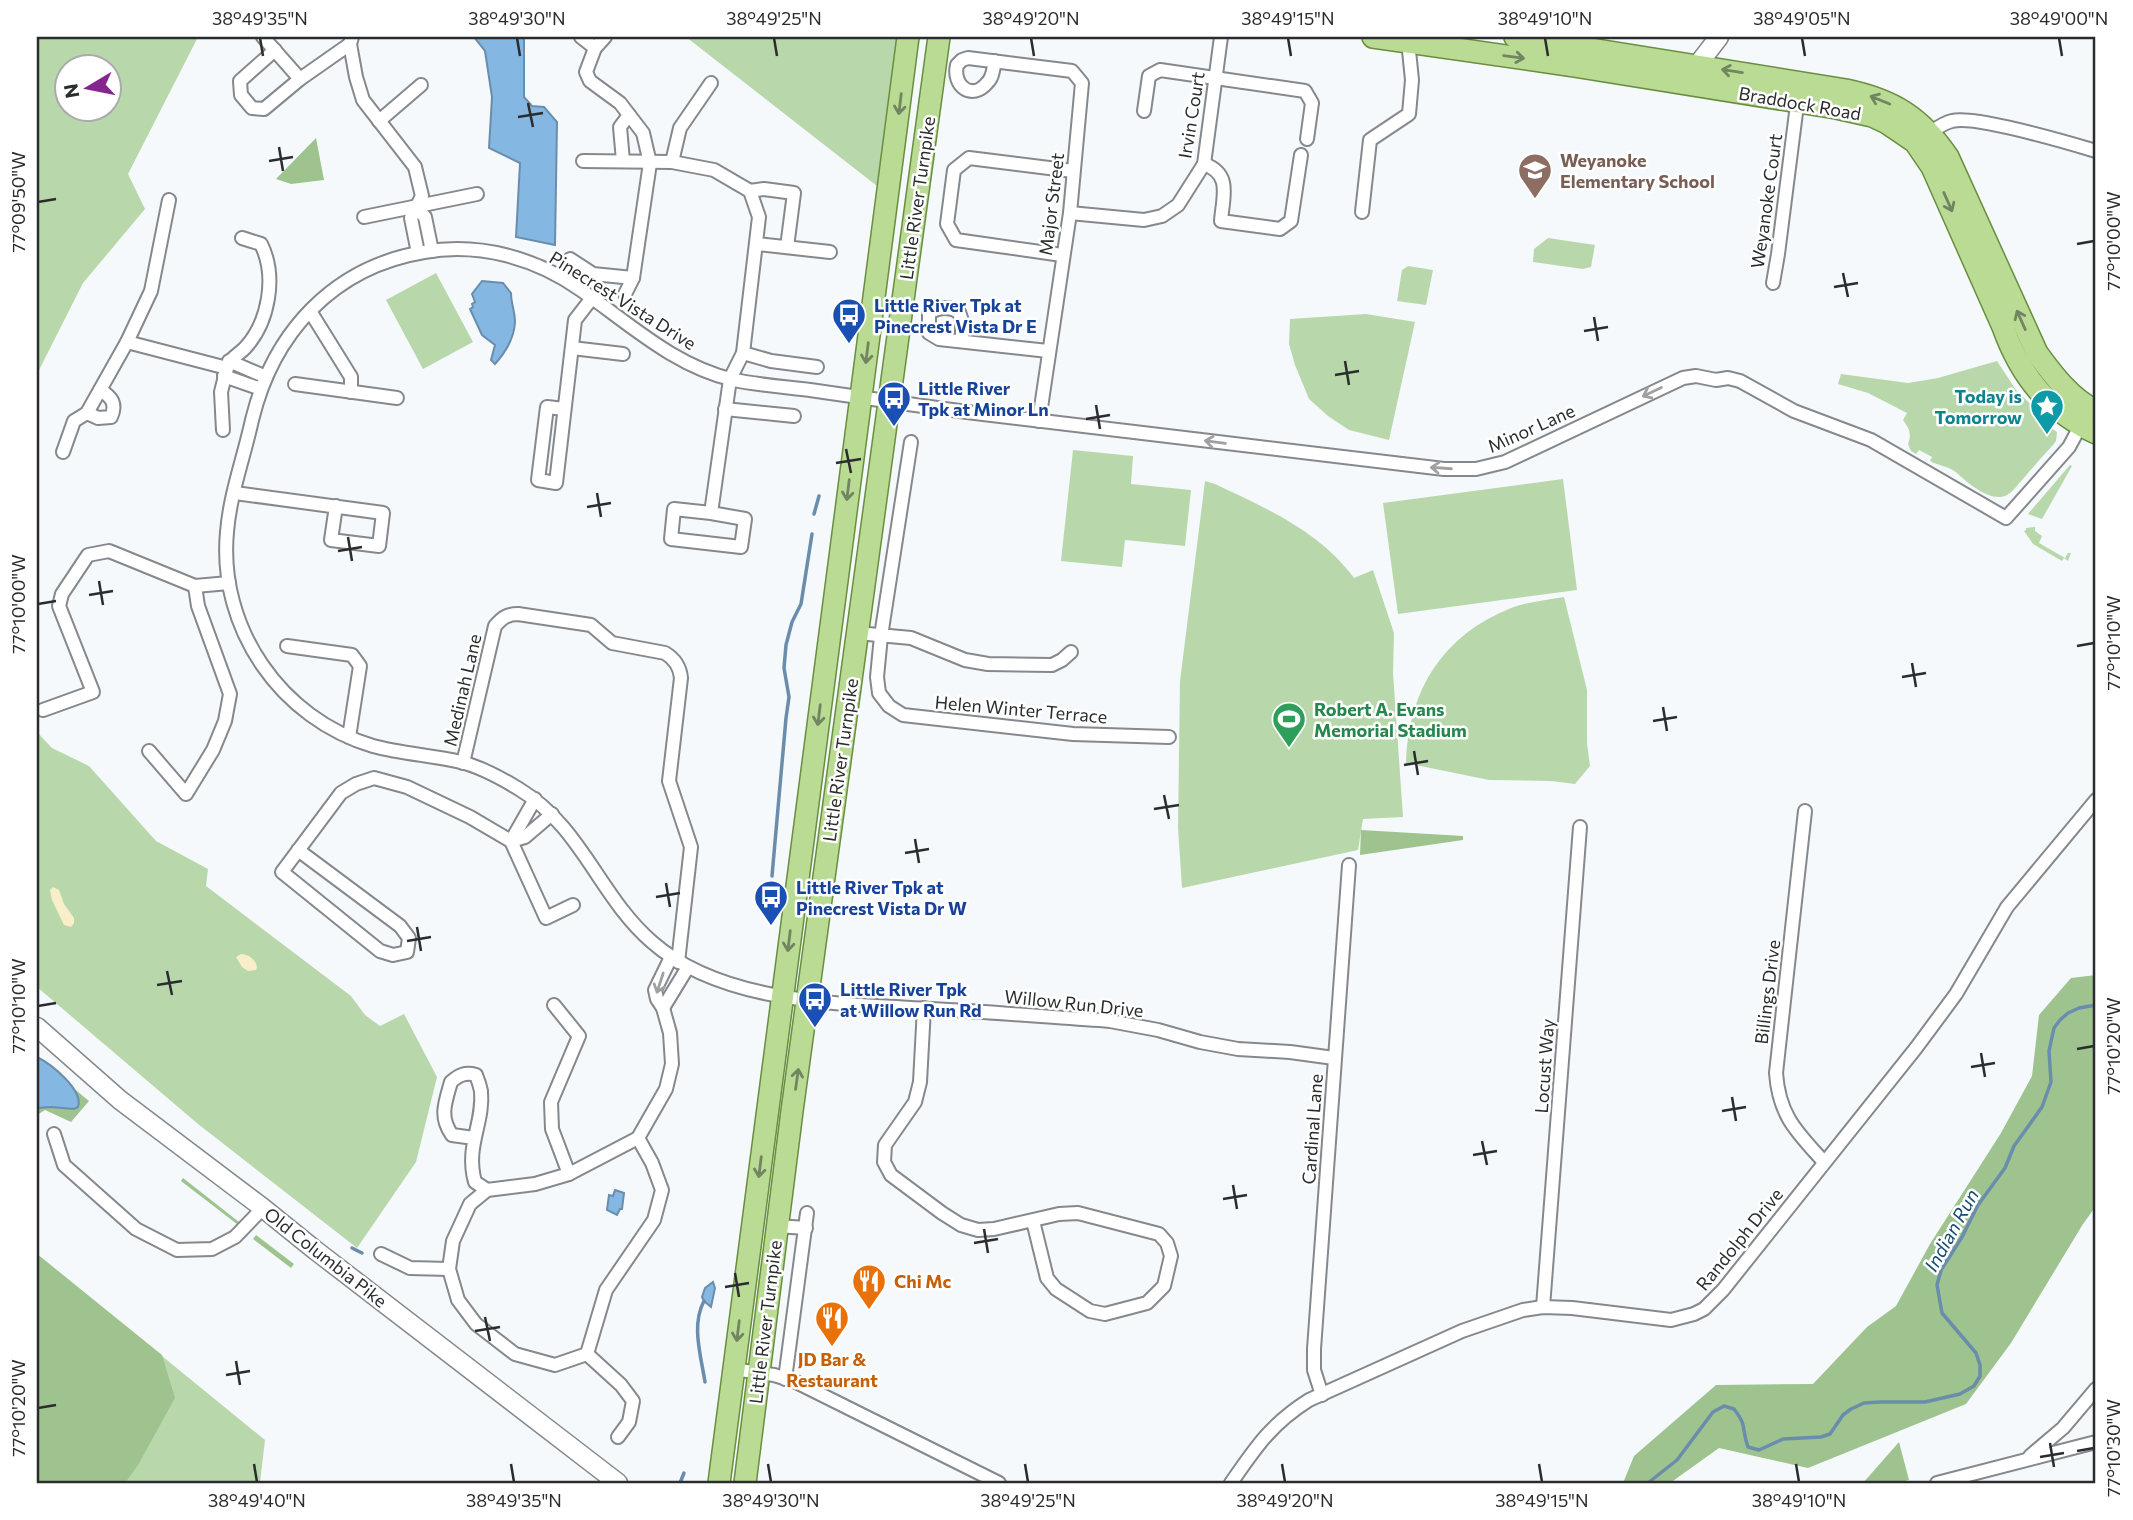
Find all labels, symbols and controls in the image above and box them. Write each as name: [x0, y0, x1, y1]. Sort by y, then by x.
text: 38°49'35"N: [212, 7, 308, 29]
text: 38°49'30"N: [468, 7, 566, 29]
text: 38°49'25"N: [726, 7, 822, 29]
text: 38°49'20"N: [983, 7, 1079, 29]
text: 38°49'15"N: [1241, 7, 1335, 29]
text: 38°49'10"N: [1498, 7, 1592, 29]
text: 38°49'05"N: [1753, 7, 1851, 29]
text: 38°49'00"N: [2010, 7, 2108, 29]
one-way arrow: [1502, 51, 1525, 64]
north arrow: [52, 52, 122, 122]
one-way arrow: [1721, 64, 1744, 77]
street label: Irvin Court: [1173, 70, 1209, 160]
street label: Braddock Road: [1737, 81, 1863, 125]
text: N: [58, 82, 83, 100]
one-way arrow: [1870, 92, 1891, 105]
one-way arrow: [893, 93, 906, 115]
street label: Little River Turnpike: [895, 115, 939, 281]
street label: Weyanoke Court: [1746, 132, 1786, 270]
place label: Weyanoke Elementary School: [1560, 149, 1715, 192]
text: 77°09'50"W: [7, 151, 29, 253]
street label: Major Street: [1034, 151, 1068, 257]
school or university icon: Weyanoke Elementary School: [1516, 151, 1554, 200]
one-way arrow: [1942, 190, 1955, 212]
text: 77°10'00"W: [2102, 191, 2124, 291]
street label: Pinecrest Vista Drive: [546, 246, 700, 354]
place label: Little River Tpk at Pinecrest Vista Dr E: [874, 294, 1037, 337]
bus stop icon: Little River Tpk at Pinecrest Vista Dr E: [830, 296, 868, 345]
one-way arrow: [2014, 310, 2027, 331]
one-way arrow: [860, 341, 873, 364]
place label: Little River Tpk at Minor Ln: [918, 377, 1049, 420]
bus stop icon: Little River Tpk at Minor Ln: [875, 379, 913, 428]
place label: Today is Tomorrow: [1935, 385, 2022, 428]
one-way arrow: [1642, 386, 1663, 400]
place icon: Today is Tomorrow: [2028, 387, 2066, 436]
street label: Minor Lane: [1484, 399, 1578, 457]
one-way arrow: [1204, 435, 1227, 448]
one-way arrow: [1430, 461, 1453, 474]
one-way arrow: [842, 478, 855, 501]
text: 77°10'00"W: [7, 554, 29, 654]
text: 77°10'10"W: [2102, 595, 2124, 691]
street label: Medinah Lane: [438, 632, 486, 748]
street label: Little River Turnpike: [818, 677, 862, 843]
street label: Helen Winter Terrace: [934, 690, 1108, 728]
place label: Robert A. Evans Memorial Stadium: [1314, 698, 1467, 741]
sports icon: Robert A. Evans Memorial Stadium: [1270, 700, 1308, 749]
one-way arrow: [812, 704, 825, 726]
place label: Little River Tpk at Pinecrest Vista Dr W: [796, 876, 967, 919]
bus stop icon: Little River Tpk at Pinecrest Vista Dr W: [752, 878, 790, 927]
one-way arrow: [783, 929, 796, 952]
street label: Billings Drive: [1750, 938, 1784, 1046]
text: 77°10'10"W: [7, 958, 29, 1054]
one-way arrow: [652, 972, 665, 994]
place label: Little River Tpk at Willow Run Rd: [840, 978, 982, 1021]
bus stop icon: Little River Tpk at Willow Run Rd: [796, 980, 834, 1029]
street label: Willow Run Drive: [1003, 985, 1145, 1021]
text: 77°10'20"W: [2102, 997, 2124, 1095]
street label: Locust Way: [1530, 1018, 1558, 1114]
one-way arrow: [790, 1068, 803, 1091]
street label: Cardinal Lane: [1297, 1073, 1327, 1185]
one-way arrow: [753, 1155, 766, 1177]
street label: Randolph Drive: [1691, 1183, 1787, 1295]
water label: Indian Run: [1919, 1185, 1983, 1275]
street label: Old Columbia Pike: [260, 1202, 392, 1312]
street label: Little River Turnpike: [744, 1239, 786, 1405]
restaurant icon: Chi Mc: [850, 1262, 888, 1311]
place label: Chi Mc: [894, 1270, 951, 1292]
restaurant icon: JD Bar & Restaurant: [813, 1299, 851, 1348]
one-way arrow: [732, 1320, 745, 1342]
place label: JD Bar & Restaurant: [786, 1348, 878, 1391]
text: 77°10'20"W: [7, 1359, 29, 1457]
text: 77°10'30"W: [2102, 1399, 2124, 1497]
text: 38°49'40"N: [208, 1489, 306, 1511]
text: 38°49'35"N: [466, 1489, 562, 1511]
text: 38°49'30"N: [722, 1489, 820, 1511]
text: 38°49'25"N: [980, 1489, 1076, 1511]
text: 38°49'20"N: [1237, 1489, 1333, 1511]
text: 38°49'15"N: [1495, 1489, 1589, 1511]
text: 38°49'10"N: [1752, 1489, 1846, 1511]

